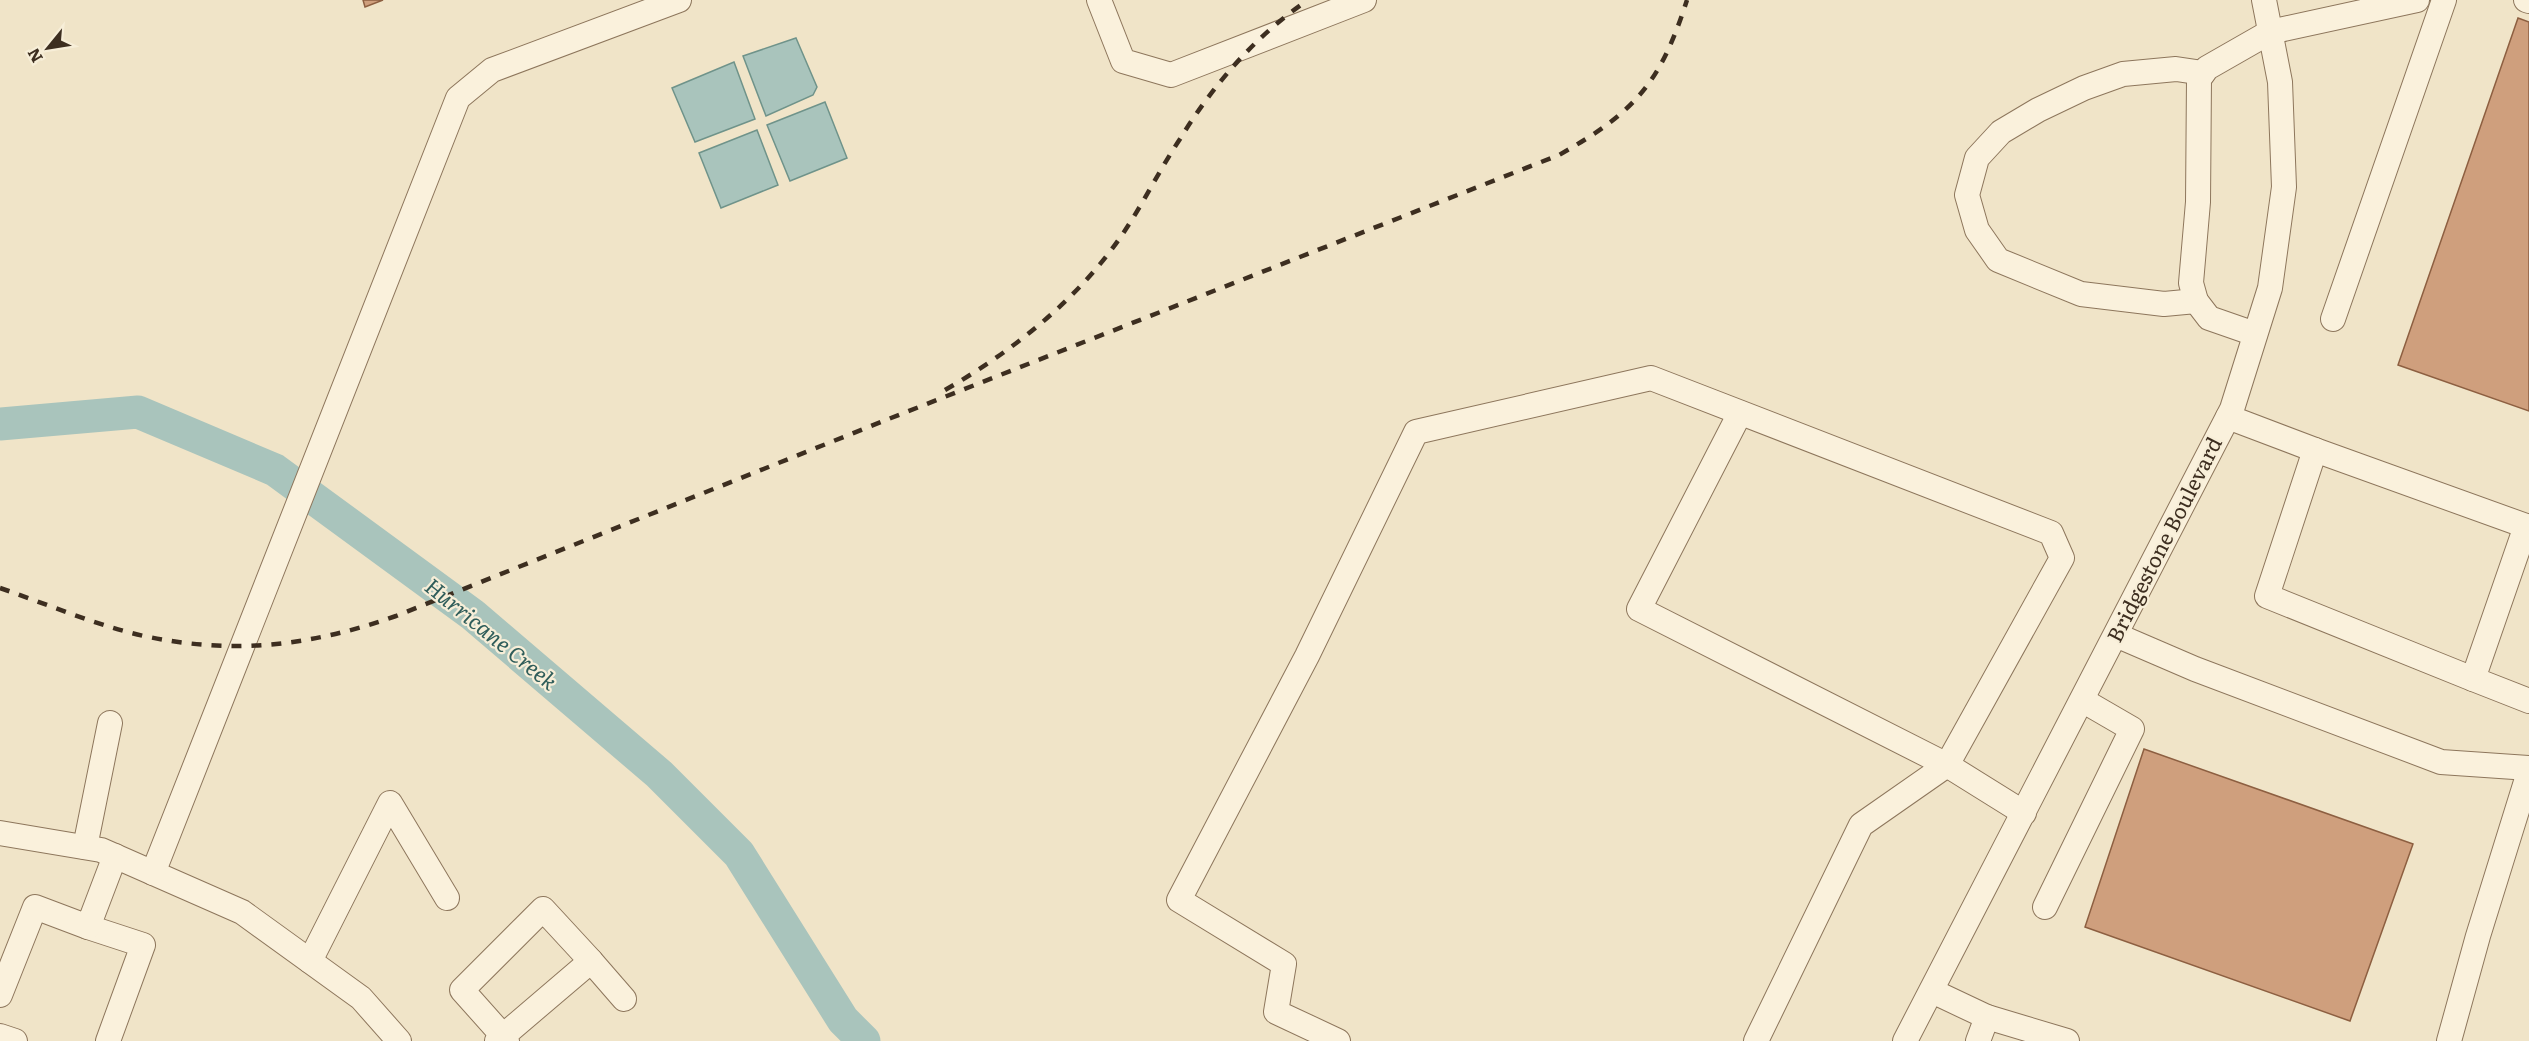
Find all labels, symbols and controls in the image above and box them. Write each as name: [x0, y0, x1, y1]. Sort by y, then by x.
north arrow: [18, 18, 78, 78]
text: N: [20, 44, 48, 68]
street label: Bridgestone Boulevard: [2097, 431, 2228, 647]
water label: Hurricane Creek: [419, 569, 565, 697]

